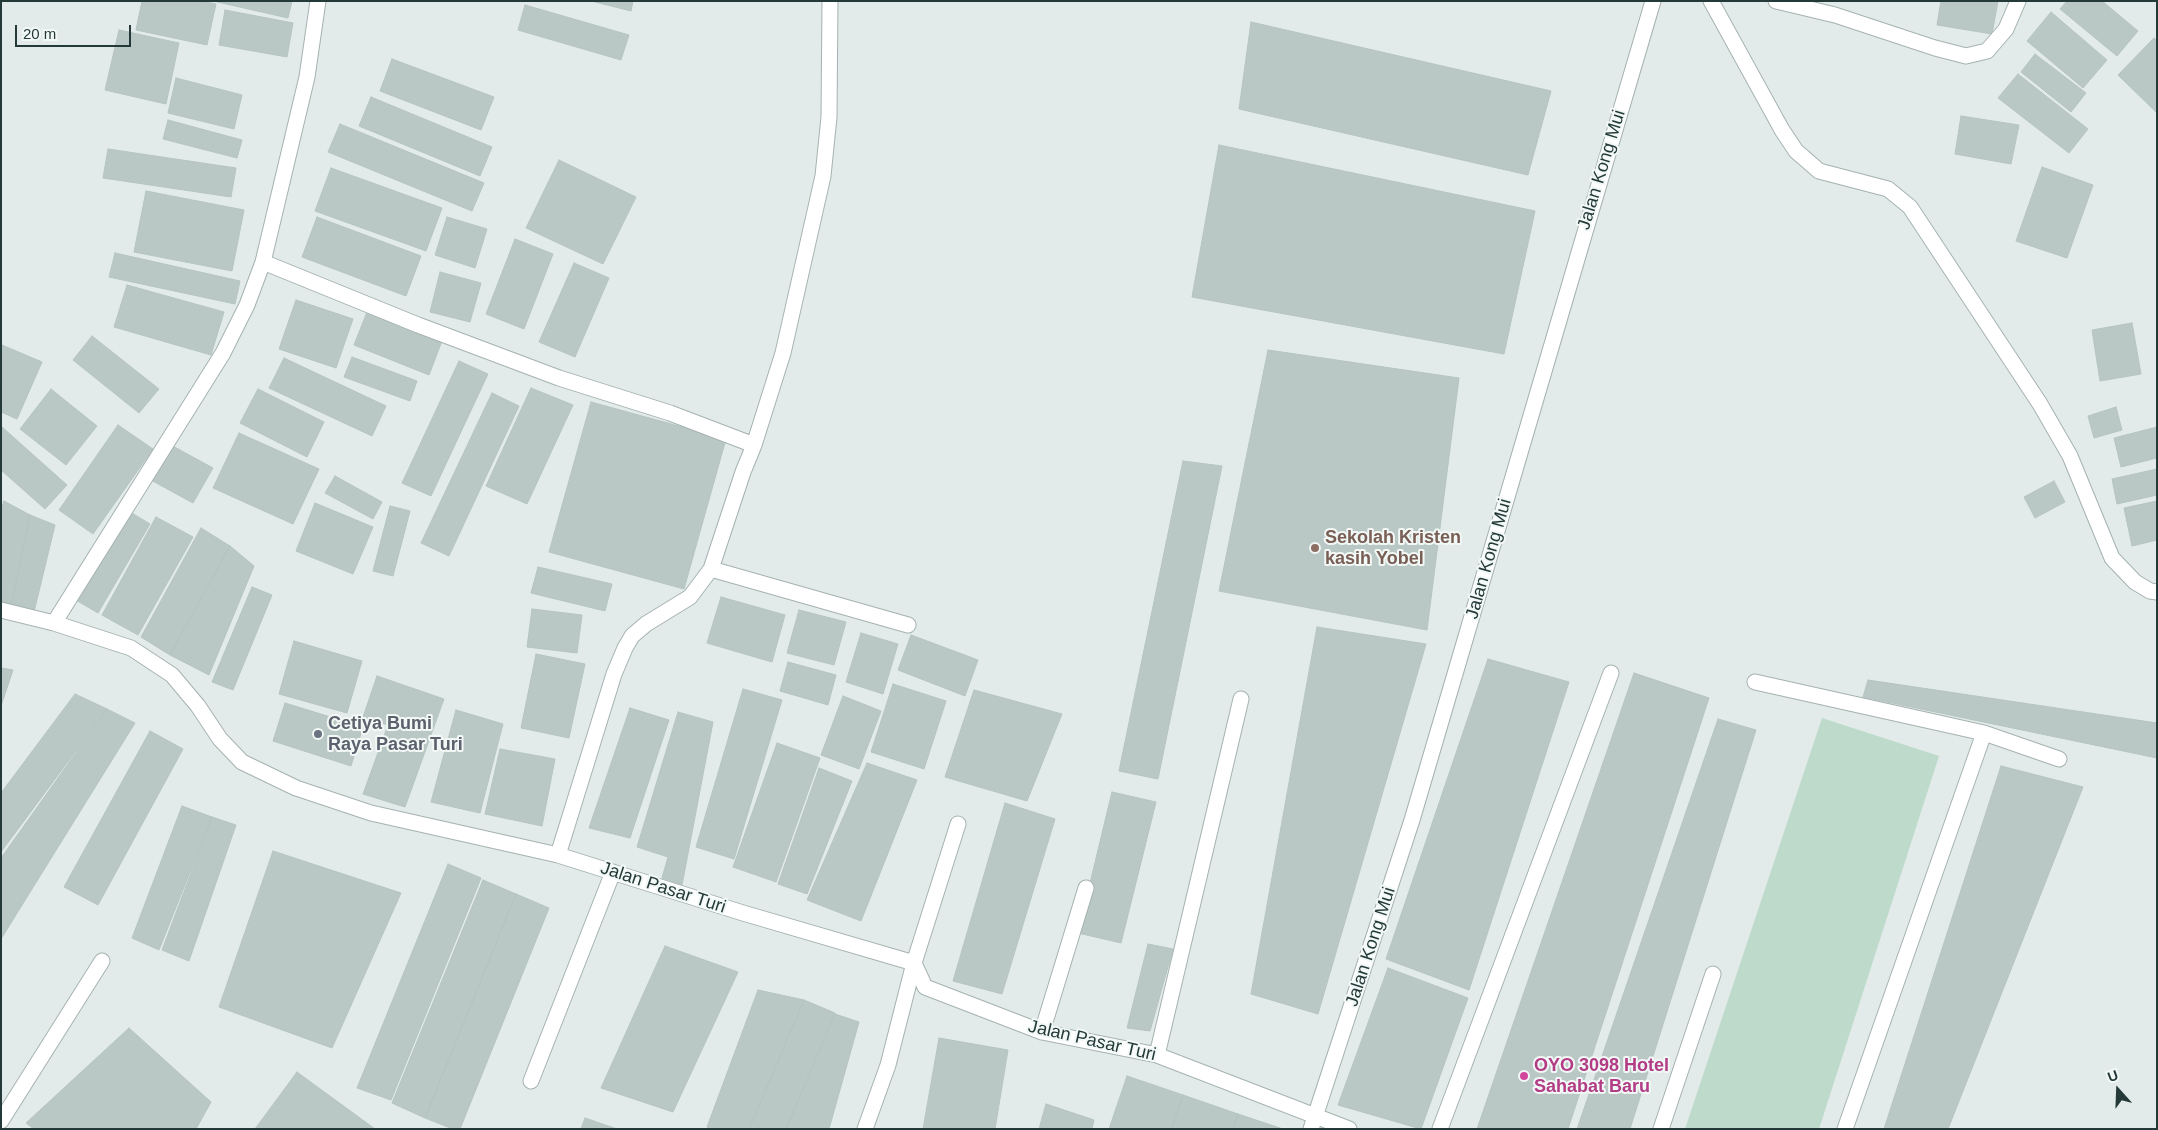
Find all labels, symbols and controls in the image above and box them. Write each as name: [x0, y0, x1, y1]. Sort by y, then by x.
scale bar: [18, 15, 134, 47]
text: 20 m: [23, 25, 56, 42]
street label: Jalan Kong Mui: [1574, 108, 1630, 232]
street label: Jalan Kong Mui: [1462, 496, 1516, 622]
place label: Sekolah Kristen kasih Yobel: [1325, 527, 1461, 570]
marker: Sekolah Kristen kasih Yobel: [1309, 542, 1321, 554]
place label: Cetiya Bumi Raya Pasar Turi: [328, 713, 463, 756]
marker: Cetiya Bumi Raya Pasar Turi: [312, 728, 324, 740]
street label: Jalan Pasar Turi: [598, 858, 728, 918]
street label: Jalan Kong Mui: [1342, 885, 1400, 1009]
street label: Jalan Pasar Turi: [1026, 1016, 1158, 1066]
place label: OYO 3098 Hotel Sahabat Baru: [1534, 1055, 1669, 1098]
north arrow: [2093, 1065, 2143, 1115]
text: U: [2105, 1067, 2120, 1085]
marker: OYO 3098 Hotel Sahabat Baru: [1518, 1070, 1530, 1082]

